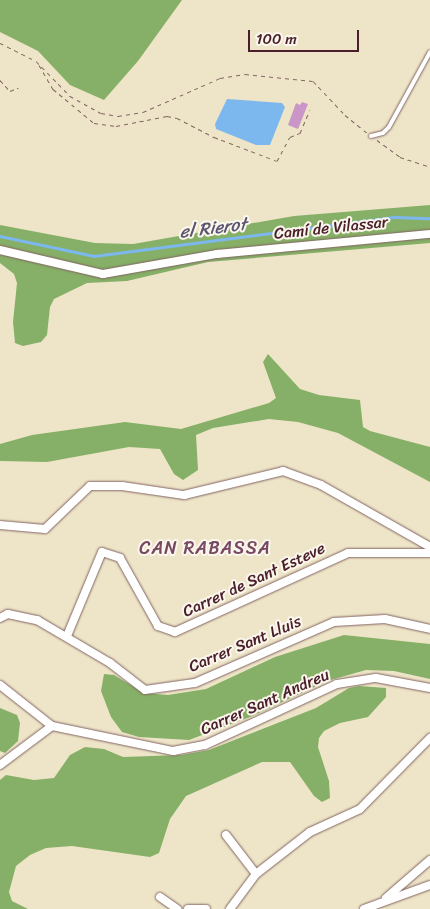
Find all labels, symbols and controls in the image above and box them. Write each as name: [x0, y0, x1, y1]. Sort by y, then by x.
scale bar: [250, 20, 361, 52]
text: 100 m: [256, 26, 297, 52]
street label: Camí de Vilassar: [273, 212, 389, 244]
water label: el Rierot: [178, 213, 248, 243]
district label: CAN RABASSA: [139, 537, 271, 559]
street label: Carrer de Sant Esteve: [179, 538, 329, 622]
street label: Carrer Sant Lluis: [186, 612, 304, 676]
street label: Carrer Sant Andreu: [198, 665, 332, 739]

